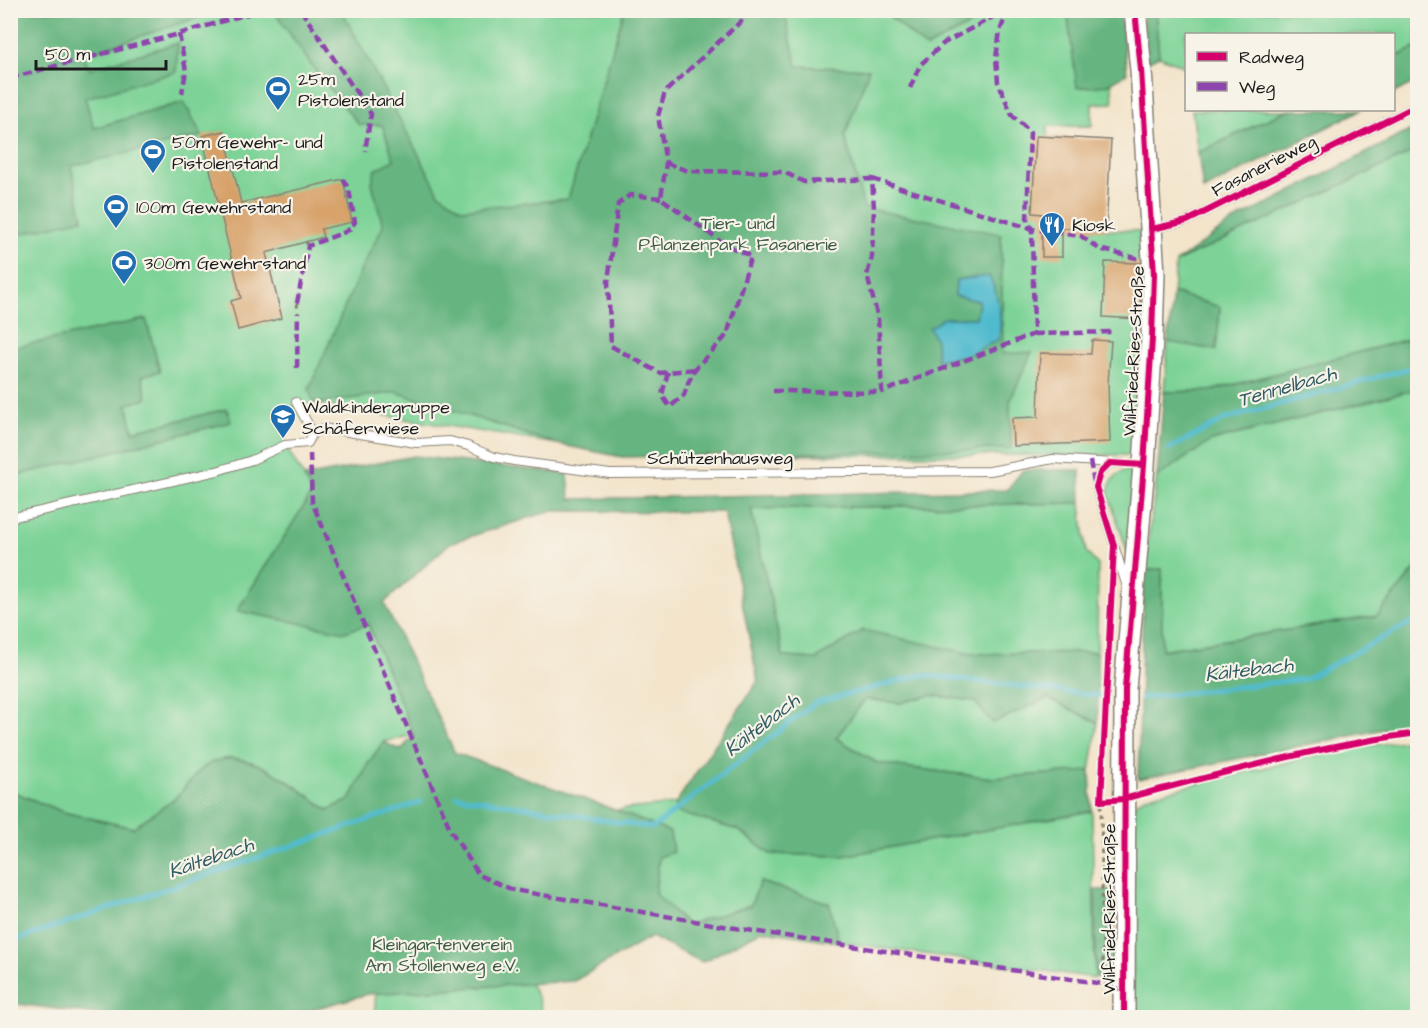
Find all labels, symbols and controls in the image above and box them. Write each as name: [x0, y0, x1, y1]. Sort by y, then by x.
scale bar: [36, 33, 166, 71]
legend: [1185, 33, 1395, 111]
text: 50 m: [45, 42, 90, 67]
text: Radweg: [1239, 45, 1304, 71]
place label: 25m Pistolenstand: [298, 67, 404, 113]
sports icon: 25m Pistolenstand: [263, 74, 293, 112]
text: Weg: [1239, 75, 1275, 101]
street label: Fasanerieweg: [1207, 129, 1321, 204]
place label: 50m Gewehr- und Pistolenstand: [172, 130, 323, 176]
sports icon: 50m Gewehr- und Pistolenstand: [138, 137, 168, 175]
sports icon: 100m Gewehrstand: [101, 192, 131, 230]
place label: 100m Gewehrstand: [136, 195, 291, 220]
restaurant icon: Kiosk: [1037, 210, 1067, 248]
park label: Tier- und Pflanzenpark Fasanerie: [638, 211, 838, 257]
place label: Kiosk: [1072, 213, 1116, 238]
sports icon: 300m Gewehrstand: [109, 248, 139, 286]
place label: 300m Gewehrstand: [144, 251, 306, 276]
street label: Wilfried-Ries-Straße: [1117, 265, 1151, 437]
water label: Tennelbach: [1234, 359, 1341, 414]
place label: Waldkindergruppe Schäferwiese: [302, 395, 450, 441]
school or university icon: Waldkindergruppe Schäferwiese: [268, 402, 298, 440]
street label: Schützenhausweg: [647, 446, 793, 472]
water label: Kältebach: [1203, 651, 1296, 689]
water label: Kältebach: [719, 686, 806, 763]
street label: Wilfried-Ries-Straße: [1097, 823, 1122, 994]
water label: Kältebach: [165, 830, 258, 886]
park label: Kleingartenverein Am Stollenweg e.V.: [366, 932, 518, 979]

